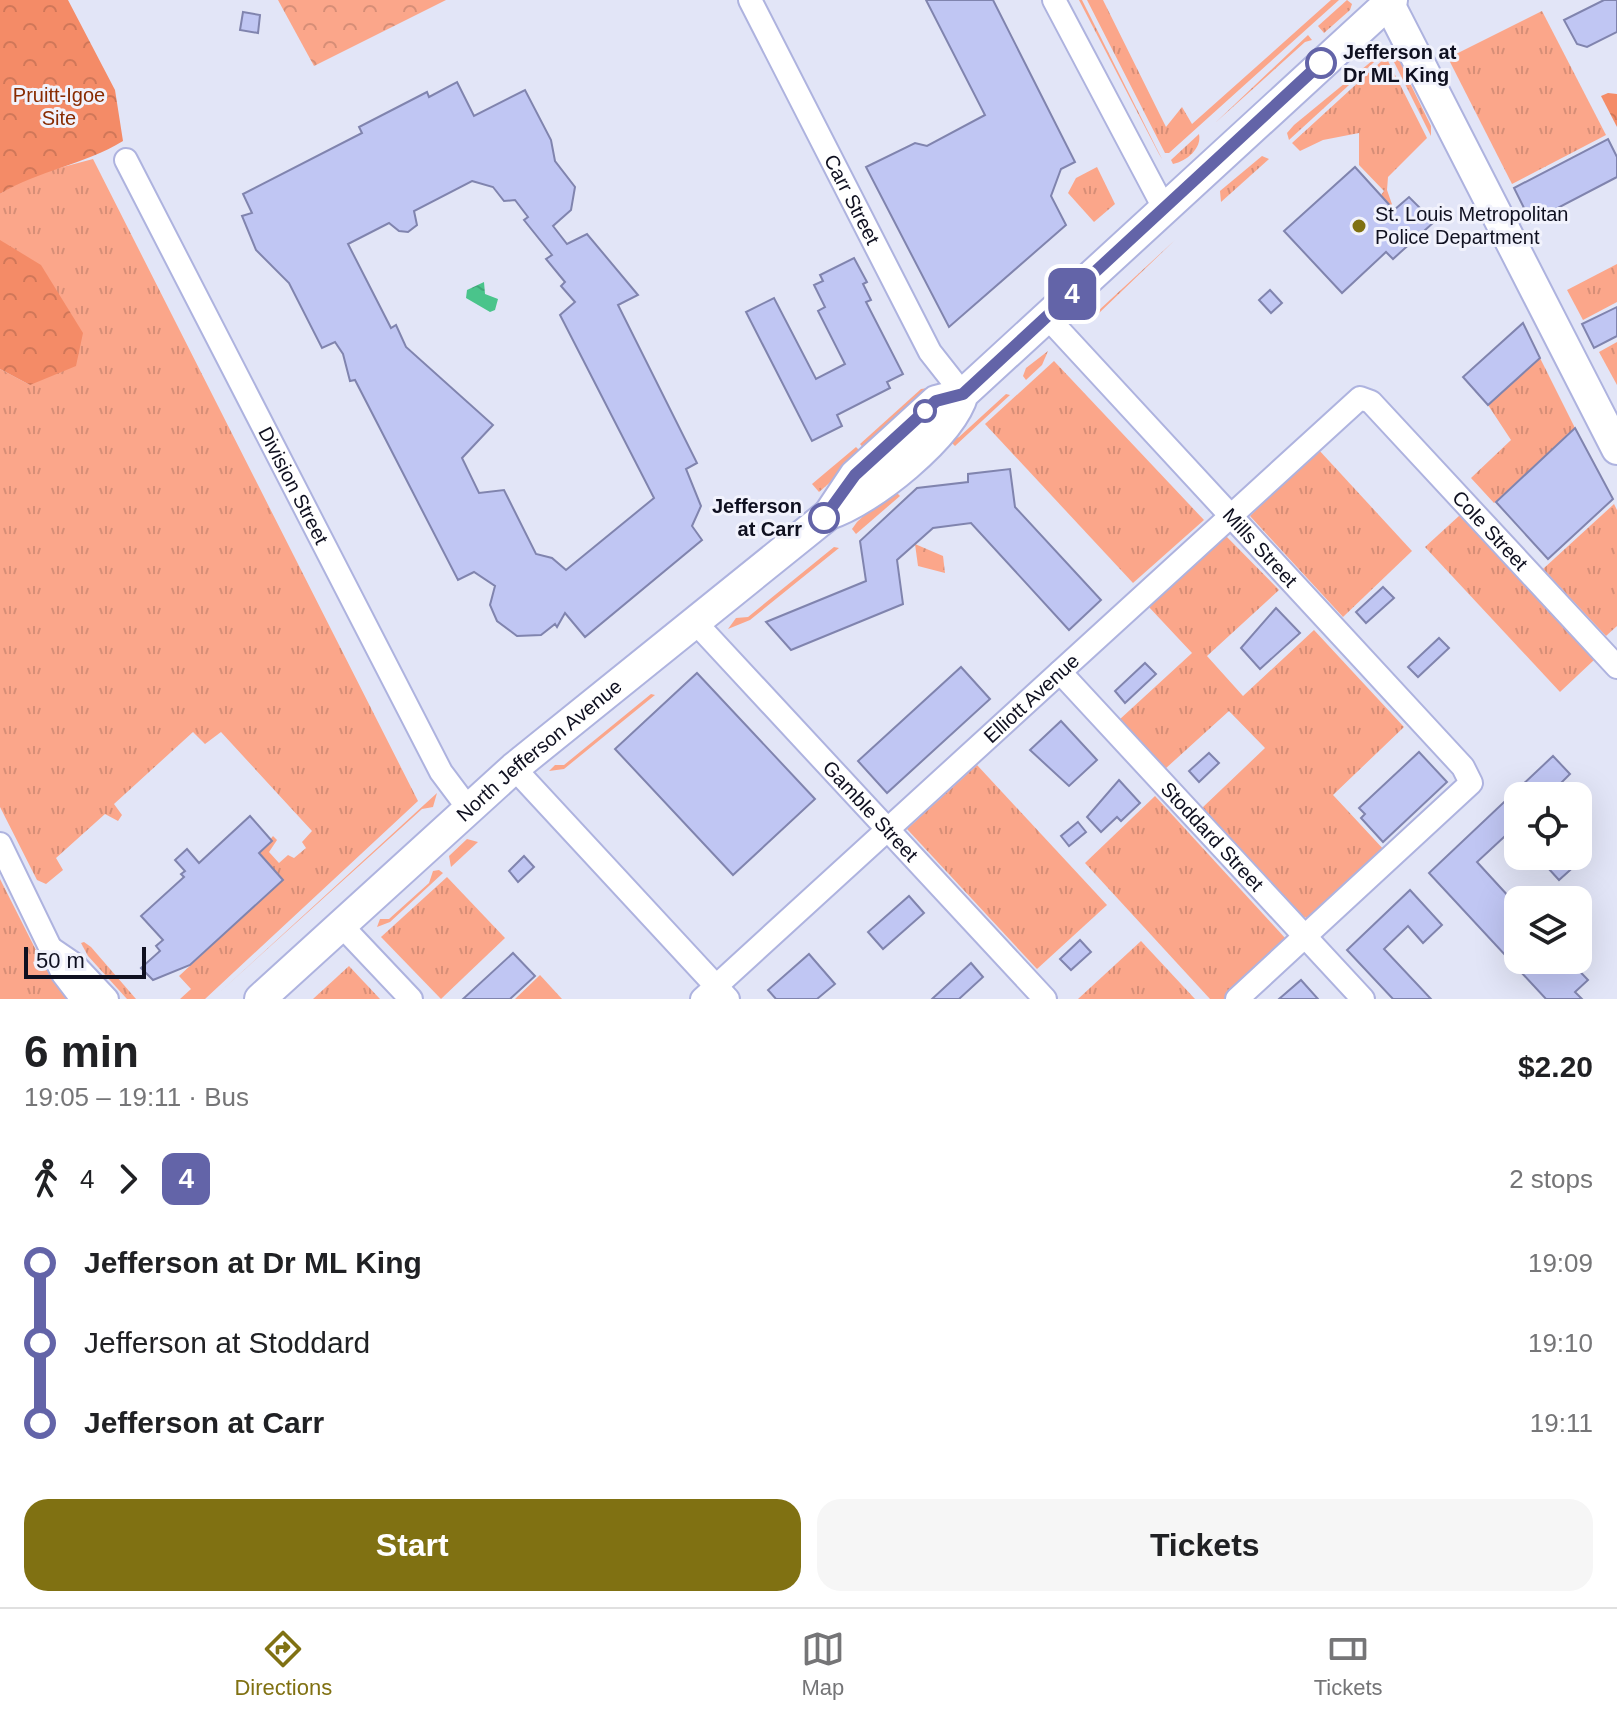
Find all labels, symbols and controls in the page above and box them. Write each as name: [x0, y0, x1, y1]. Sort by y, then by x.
place label: Jefferson at Dr ML King: [1343, 41, 1457, 86]
marker: Jefferson at Dr ML King: [1306, 48, 1336, 78]
park label: Pruitt-Igoe Site: [13, 84, 105, 129]
street label: Carr Street: [820, 151, 884, 248]
place label: St. Louis Metropolitan Police Department: [1375, 203, 1568, 248]
marker: St. Louis Metropolitan Police Department: [1350, 217, 1368, 235]
line badge: 4: [1046, 268, 1098, 320]
text: 4: [1064, 278, 1080, 309]
unlabelled marker: [914, 400, 936, 422]
street label: Division Street: [254, 423, 333, 548]
street label: Cole Street: [1448, 486, 1533, 575]
place label: Jefferson at Carr: [712, 495, 802, 540]
marker: Jefferson at Carr: [809, 503, 839, 533]
street label: Mills Street: [1218, 504, 1302, 592]
street label: Elliott Avenue: [979, 649, 1083, 747]
street label: North Jefferson Avenue: [452, 675, 626, 826]
street label: Gamble Street: [819, 756, 923, 866]
street label: Stoddard Street: [1157, 777, 1268, 896]
map controls: [1504, 782, 1592, 974]
button: locate: [1504, 782, 1592, 870]
button: layers: [1504, 886, 1592, 974]
scale bar: [24, 943, 146, 979]
text: 50 m: [36, 948, 85, 973]
text: 6 min: [24, 1027, 139, 1076]
text: $2.20: [1518, 1050, 1593, 1083]
text: 19:05 – 19:11 · Bus: [24, 1082, 249, 1112]
icon: walk: [24, 1157, 68, 1201]
icon: forward: [106, 1157, 150, 1201]
text: 4: [178, 1163, 194, 1194]
text: 4: [80, 1164, 94, 1194]
text: 2 stops: [1509, 1164, 1593, 1194]
text: Jefferson at Dr ML King: [84, 1246, 422, 1279]
text: 19:09: [1528, 1248, 1593, 1278]
text: Jefferson at Stoddard: [84, 1326, 370, 1359]
text: 19:10: [1528, 1328, 1593, 1358]
text: Jefferson at Carr: [84, 1406, 324, 1439]
text: 19:11: [1530, 1408, 1593, 1438]
button: Start: [24, 1499, 801, 1591]
button: Tickets: [817, 1499, 1593, 1591]
tab: Directions: [234, 1627, 332, 1701]
tab: Map: [801, 1627, 845, 1701]
tab: Tickets: [1314, 1627, 1383, 1701]

